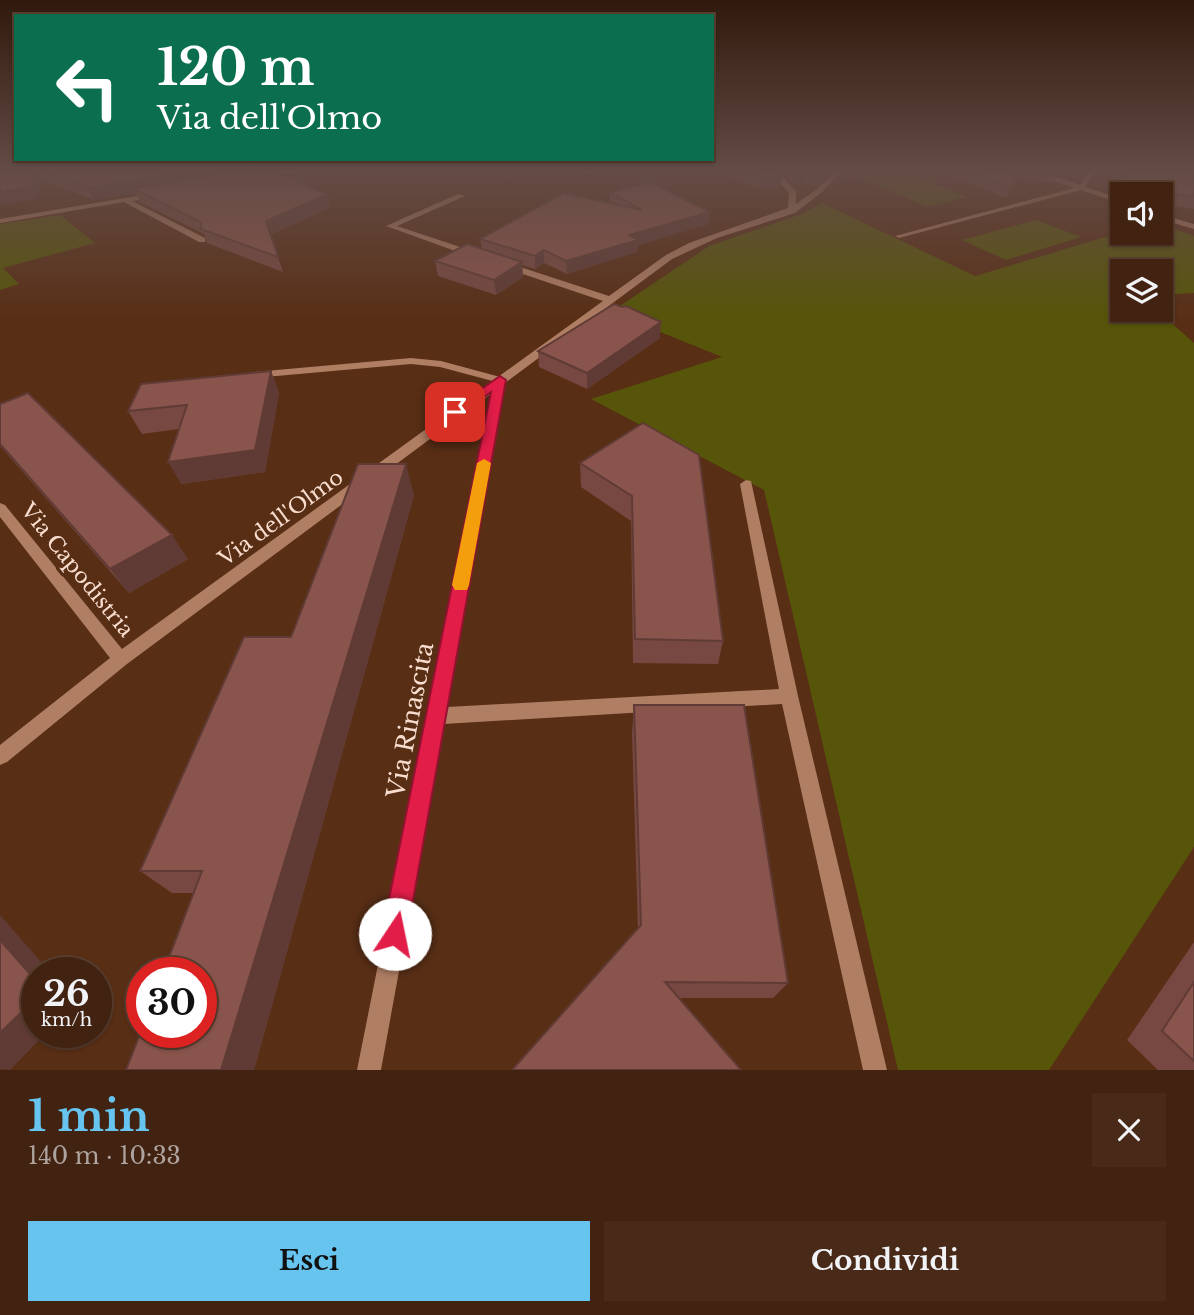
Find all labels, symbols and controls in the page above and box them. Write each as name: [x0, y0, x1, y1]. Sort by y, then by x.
text: 120 m: [157, 37, 315, 98]
icon: left: [42, 42, 133, 133]
text: Via dell'Olmo: [157, 98, 382, 138]
map controls: [1110, 182, 1173, 322]
button: sound: [1110, 182, 1173, 245]
button: layers: [1110, 259, 1173, 322]
pin: [425, 382, 485, 442]
icon: arrive: [436, 393, 474, 431]
street label: Via dell'Olmo: [213, 464, 348, 573]
street label: Via Capodistria: [14, 497, 139, 643]
street label: Via Rinascita: [381, 639, 439, 801]
position arrow: [358, 897, 432, 971]
speed limit sign: 30: [126, 957, 217, 1048]
text: 26: [43, 972, 90, 1015]
text: km/h: [41, 1009, 92, 1031]
text: 1 min: [28, 1090, 150, 1142]
button: close: [1092, 1093, 1166, 1167]
text: 140 m · 10:33: [28, 1142, 181, 1170]
button: Esci: [28, 1221, 590, 1301]
button: Condividi: [604, 1221, 1166, 1301]

